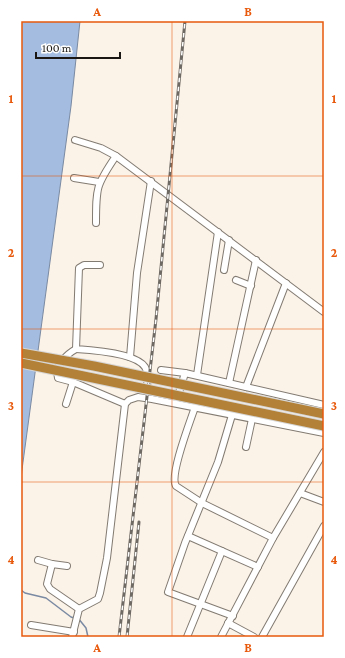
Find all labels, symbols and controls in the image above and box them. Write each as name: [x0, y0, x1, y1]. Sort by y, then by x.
text: A: [92, 4, 101, 19]
text: B: [244, 4, 252, 19]
scale bar: [36, 34, 120, 60]
text: 100 m: [42, 41, 72, 55]
text: 1: [9, 91, 14, 106]
text: 1: [332, 91, 337, 106]
text: 2: [8, 245, 15, 260]
text: 2: [331, 245, 338, 260]
text: 3: [8, 398, 14, 413]
text: 3: [331, 398, 337, 413]
text: 4: [7, 552, 15, 567]
text: 4: [330, 552, 338, 567]
text: A: [92, 640, 101, 655]
text: B: [244, 640, 252, 655]

